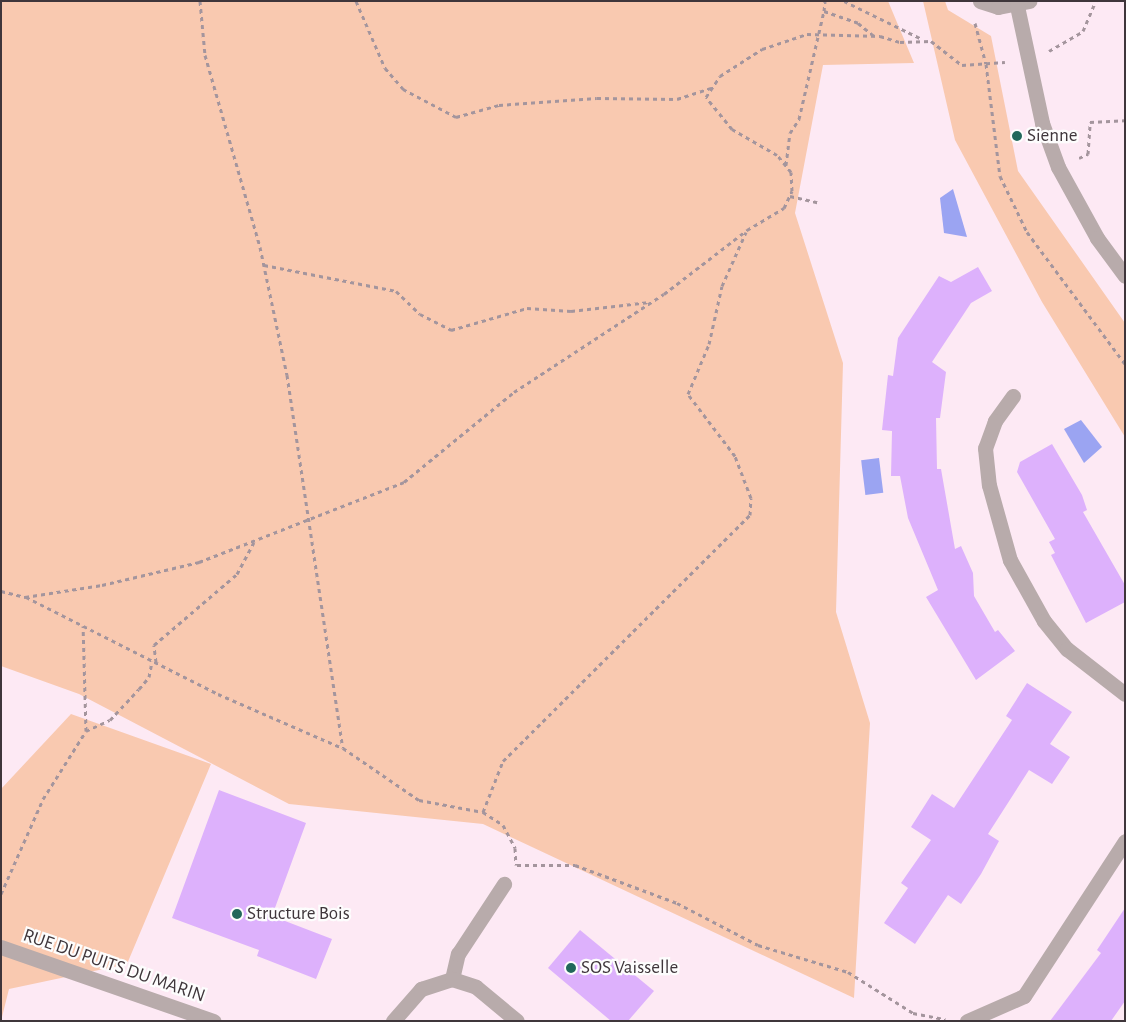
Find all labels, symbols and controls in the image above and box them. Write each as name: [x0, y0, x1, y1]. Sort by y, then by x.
place label: Sienne: [1027, 125, 1078, 147]
marker: Sienne: [1011, 130, 1023, 142]
place label: Structure Bois: [247, 903, 350, 925]
marker: Structure Bois: [231, 908, 243, 920]
street label: RUE DU PUITS DU MARIN: [20, 924, 208, 1008]
place label: SOS Vaisselle: [581, 957, 678, 979]
marker: SOS Vaisselle: [565, 962, 577, 974]

